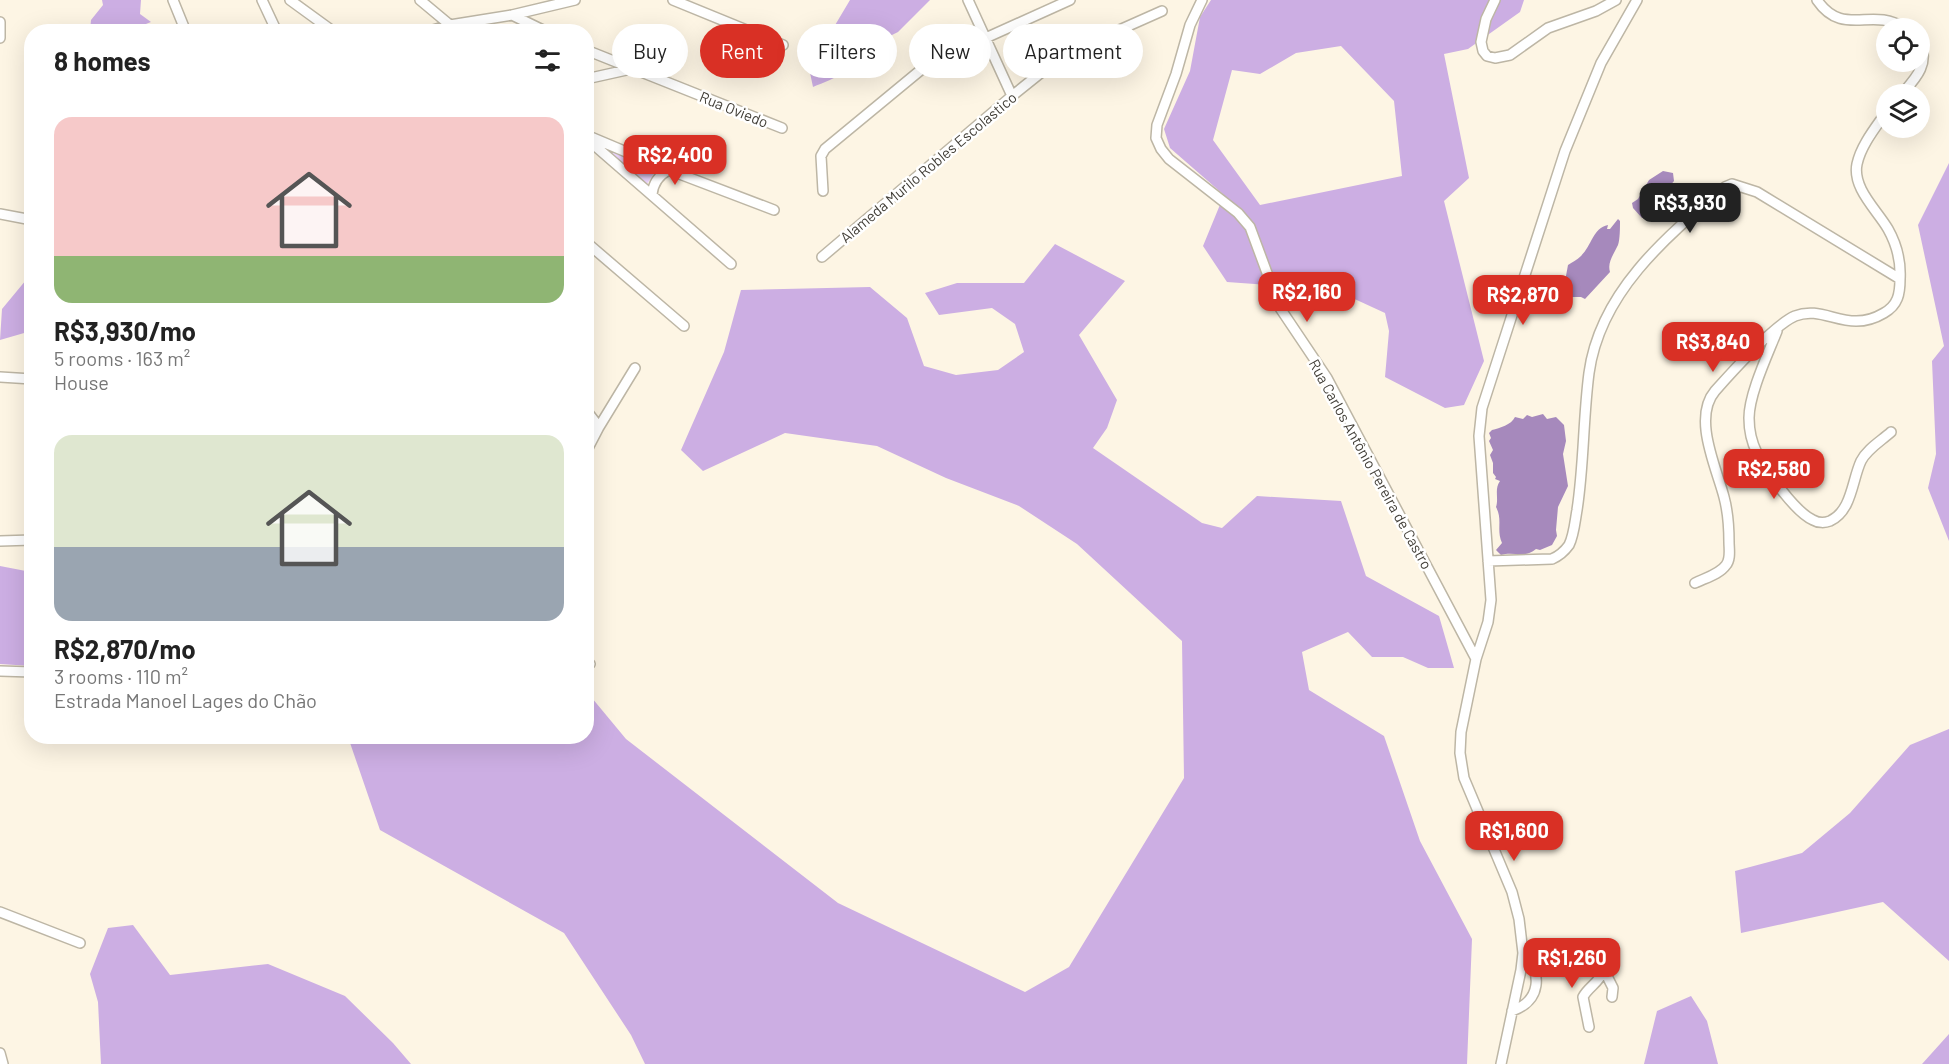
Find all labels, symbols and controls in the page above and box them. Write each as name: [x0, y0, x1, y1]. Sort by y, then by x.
map controls: [1876, 18, 1930, 138]
button: locate: [1876, 18, 1930, 72]
chip: Buy: [612, 24, 688, 78]
chip: Rent: [700, 24, 785, 78]
chip: Filters: [797, 24, 897, 78]
chip: New: [909, 24, 991, 78]
chip: Apartment: [1003, 24, 1143, 78]
icon: filters: [531, 44, 564, 77]
text: 8 homes: [54, 45, 151, 76]
button: layers: [1876, 84, 1930, 138]
street label: Rua Oviedo: [697, 87, 771, 131]
street label: Alameda Murilo Robles Escolastico: [836, 88, 1020, 246]
pin: R$2,400: [620, 135, 730, 186]
text: R$2,400: [637, 142, 713, 166]
icon: home: [255, 156, 363, 264]
pin: R$3,930: [1635, 183, 1745, 234]
text: R$3,930: [1654, 190, 1726, 214]
pin: R$2,160: [1252, 272, 1362, 323]
pin: R$2,870: [1468, 275, 1578, 326]
text: R$2,160: [1272, 279, 1342, 303]
text: R$2,870: [1487, 282, 1559, 306]
text: R$3,930/mo: [54, 315, 196, 346]
pin: R$3,840: [1658, 322, 1768, 373]
text: R$3,840: [1676, 329, 1750, 353]
text: 5 rooms · 163 m²: [54, 346, 190, 370]
street label: Rua Carlos Antônio Pereira de Castro: [1306, 356, 1436, 572]
text: House: [54, 370, 109, 394]
pin: R$2,580: [1719, 449, 1829, 500]
text: R$2,580: [1737, 456, 1811, 480]
icon: home: [255, 474, 363, 582]
text: R$2,870/mo: [54, 633, 196, 664]
text: 3 rooms · 110 m²: [54, 664, 188, 688]
text: Estrada Manoel Lages do Chão: [54, 688, 317, 712]
pin: R$1,600: [1459, 811, 1569, 862]
text: R$1,600: [1479, 818, 1549, 842]
pin: R$1,260: [1517, 938, 1627, 989]
text: R$1,260: [1537, 945, 1607, 969]

